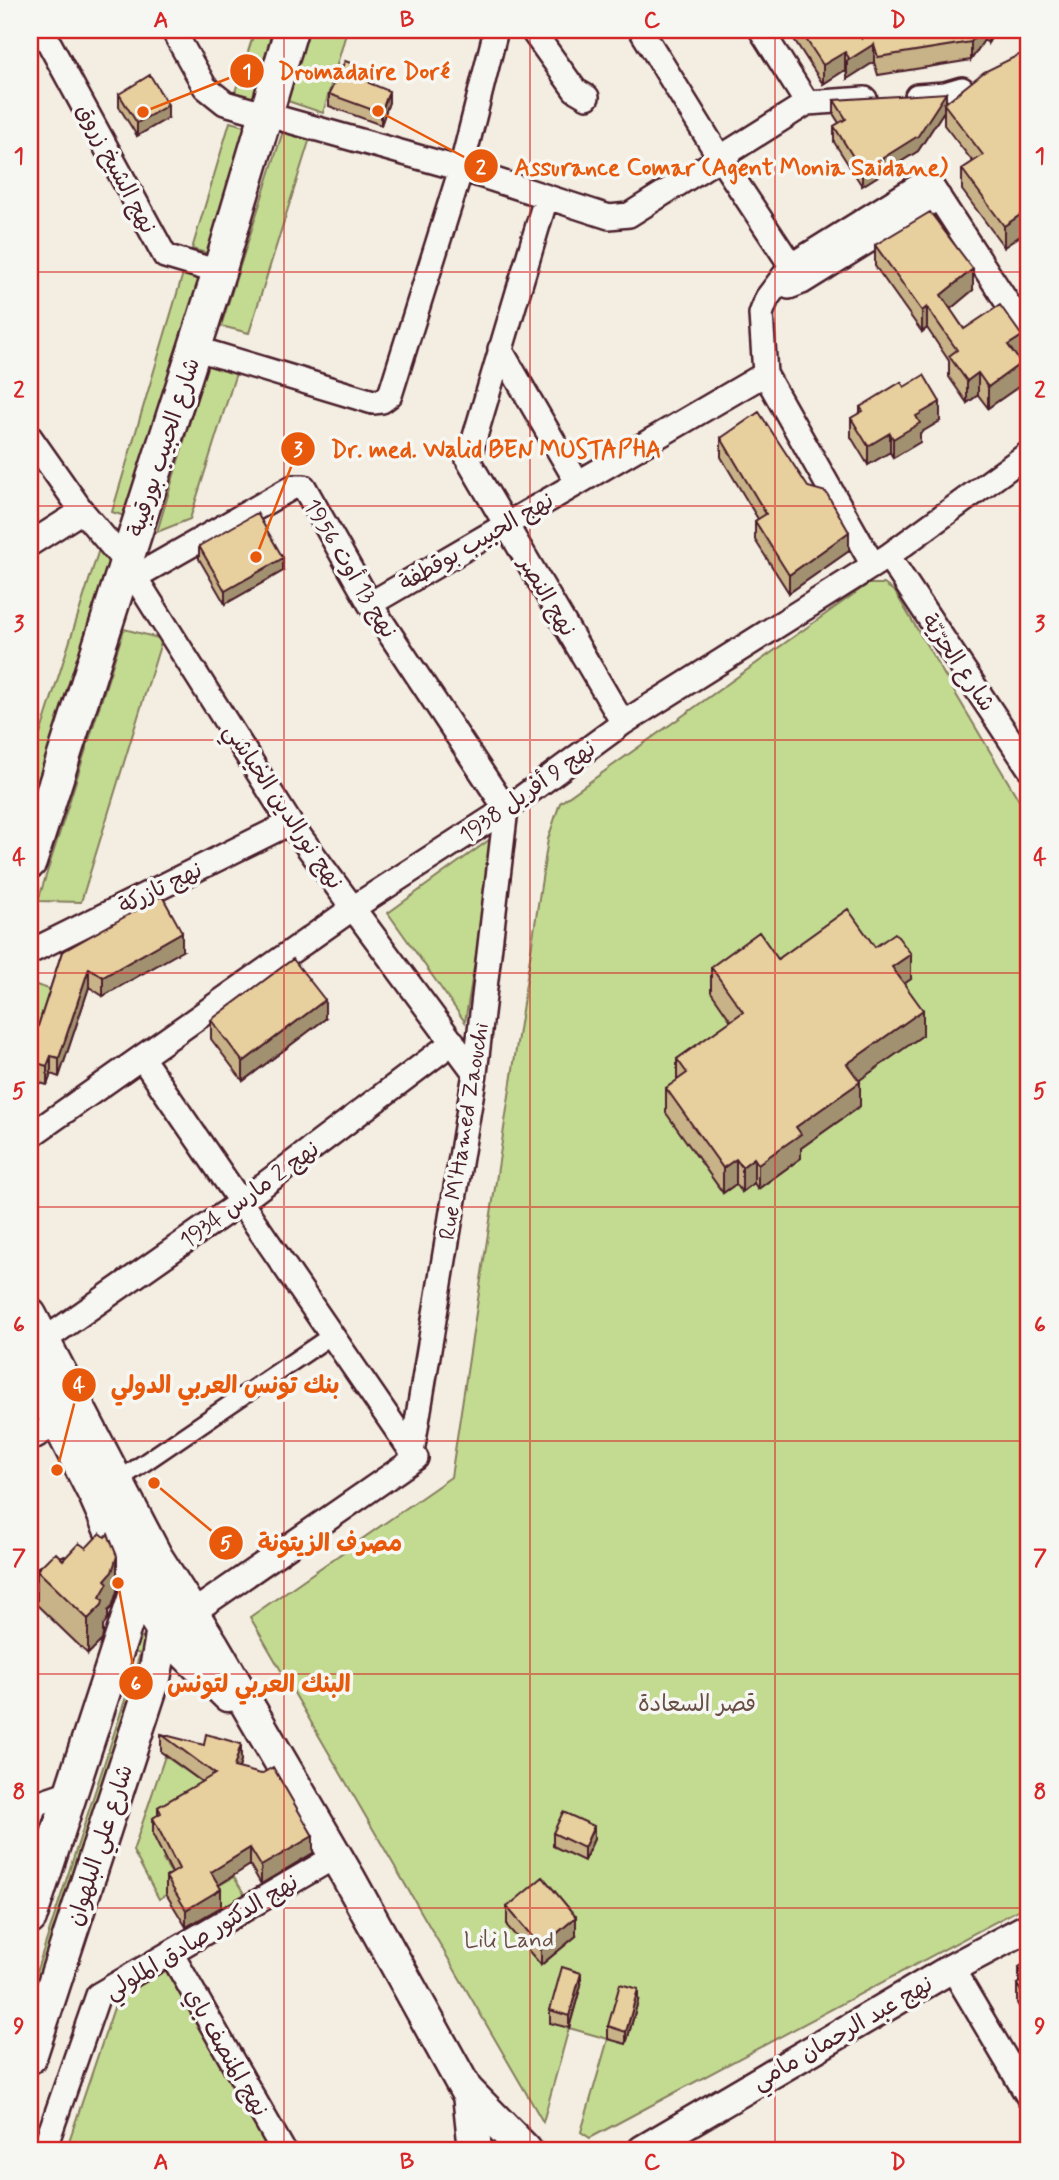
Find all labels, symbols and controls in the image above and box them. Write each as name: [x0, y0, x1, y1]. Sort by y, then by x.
text: A: [153, 6, 169, 36]
text: B: [400, 6, 415, 36]
text: C: [644, 6, 661, 36]
text: D: [890, 6, 906, 36]
callout: Dromadaire Doré: [229, 48, 464, 93]
text: Dromadaire Doré: [278, 57, 450, 88]
text: 1: [242, 58, 252, 86]
street label: نهج الشيخ زروق: [68, 99, 162, 239]
text: 1: [14, 142, 24, 172]
text: 1: [1035, 142, 1045, 172]
callout: Assurance Comar (Agent Monia Saidane): [463, 144, 964, 189]
text: Assurance Comar (Agent Monia Saidane): [514, 153, 948, 185]
text: 2: [476, 154, 487, 182]
street label: شارع الحبيب بورقيبة: [122, 354, 208, 541]
text: 2: [13, 376, 25, 406]
text: 2: [1034, 376, 1046, 406]
callout: Dr. med. Walid BEN MUSTAPHA: [281, 426, 676, 471]
text: Dr. med. Walid BEN MUSTAPHA: [331, 435, 661, 466]
text: 3: [293, 436, 303, 464]
street label: نهج الحبيب بوقطفة: [394, 486, 560, 599]
street label: نهج 13 أوت 1956: [296, 493, 404, 644]
street label: نهج النصر: [510, 550, 582, 643]
street label: شارع الحرّيّة: [914, 608, 1001, 718]
text: 3: [14, 610, 25, 640]
text: 3: [1035, 610, 1046, 640]
street label: نهج نورالدين الخياشي: [212, 718, 349, 898]
street label: نهج 9 أفريل 1938: [453, 734, 602, 851]
text: 4: [12, 843, 26, 873]
text: 4: [1033, 843, 1047, 873]
street label: نهج تازركة: [114, 856, 208, 922]
street label: Rue M'Hamed Zaouchi: [433, 1020, 497, 1242]
text: 5: [12, 1077, 26, 1107]
text: 5: [1033, 1077, 1047, 1107]
street label: نهج 2 مارس 1934: [174, 1135, 326, 1256]
text: 6: [13, 1311, 25, 1341]
text: 6: [1034, 1311, 1046, 1341]
callout: بنك تونس العربي الدولي: [61, 1362, 353, 1407]
text: بنك تونس العربي الدولي: [111, 1371, 339, 1406]
text: 4: [73, 1372, 86, 1400]
callout: مصرف الزيتونة: [208, 1520, 416, 1565]
text: مصرف الزيتونة: [258, 1529, 402, 1560]
text: 5: [220, 1530, 233, 1558]
text: 7: [12, 1544, 26, 1574]
text: 7: [1033, 1544, 1047, 1574]
callout: البنك العربي لتونس: [118, 1661, 365, 1706]
text: 6: [131, 1670, 142, 1698]
text: البنك العربي لتونس: [167, 1670, 351, 1705]
park label: قصر السعادة: [638, 1690, 756, 1720]
street label: شارع علي البلهوان: [61, 1761, 145, 1931]
text: 8: [13, 1778, 25, 1808]
text: 8: [1034, 1778, 1046, 1808]
street label: نهج الدكتور صادق الملولي: [100, 1868, 307, 2011]
park label: Lili Land: [464, 1926, 554, 1956]
street label: نهج عبد الرحمان مامي: [747, 1970, 941, 2101]
street label: نهج المنصف باي: [176, 1983, 274, 2123]
text: 9: [13, 2012, 25, 2042]
text: 9: [1034, 2012, 1046, 2042]
text: A: [153, 2148, 169, 2178]
text: B: [400, 2148, 415, 2178]
text: C: [644, 2148, 661, 2178]
text: D: [890, 2148, 906, 2178]

